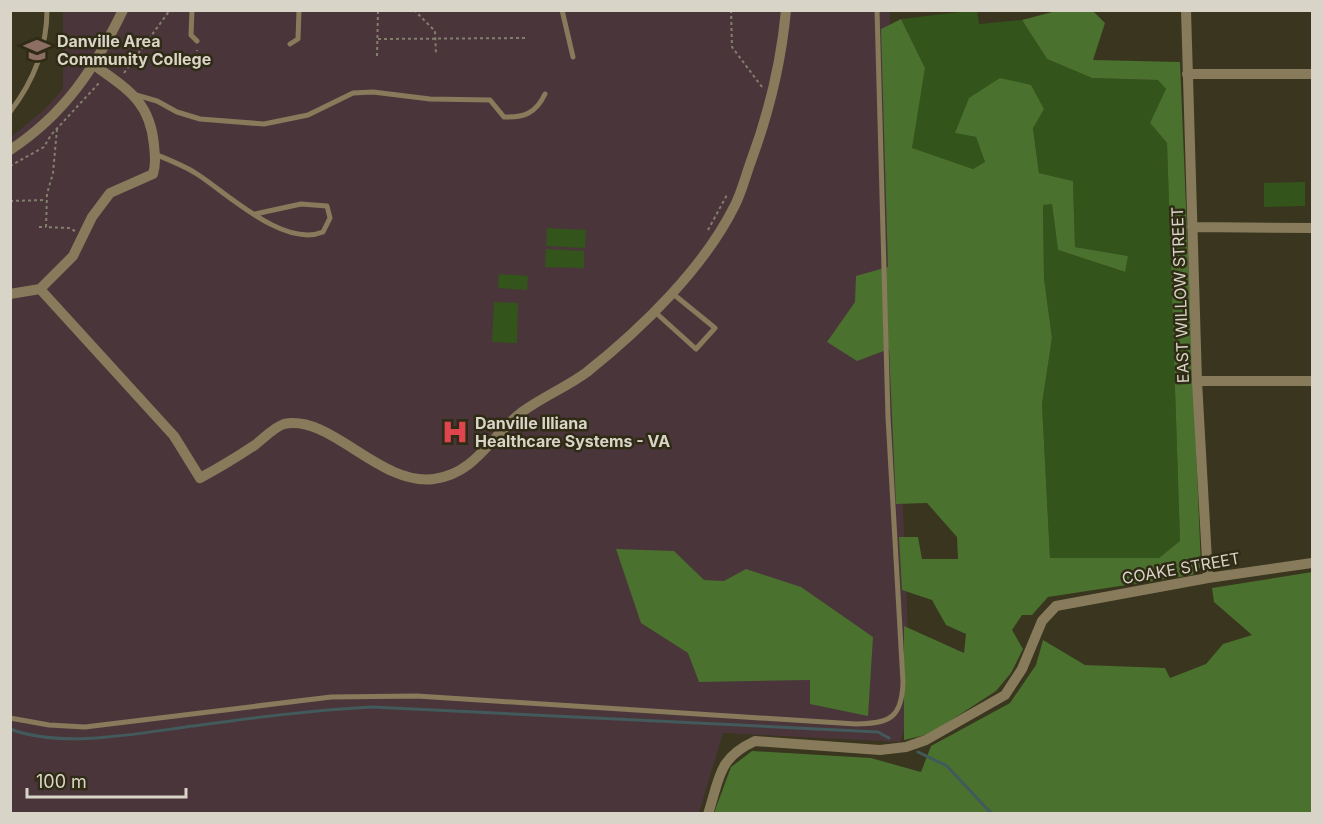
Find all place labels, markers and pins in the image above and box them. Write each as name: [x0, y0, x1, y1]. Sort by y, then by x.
place label: Danville Area Community College: [57, 31, 211, 69]
school or university icon: Danville Area Community College: [22, 35, 52, 65]
place label: Danville Illiana Healthcare Systems - VA: [475, 413, 670, 451]
hospital icon: Danville Illiana Healthcare Systems - VA: [440, 417, 470, 447]

